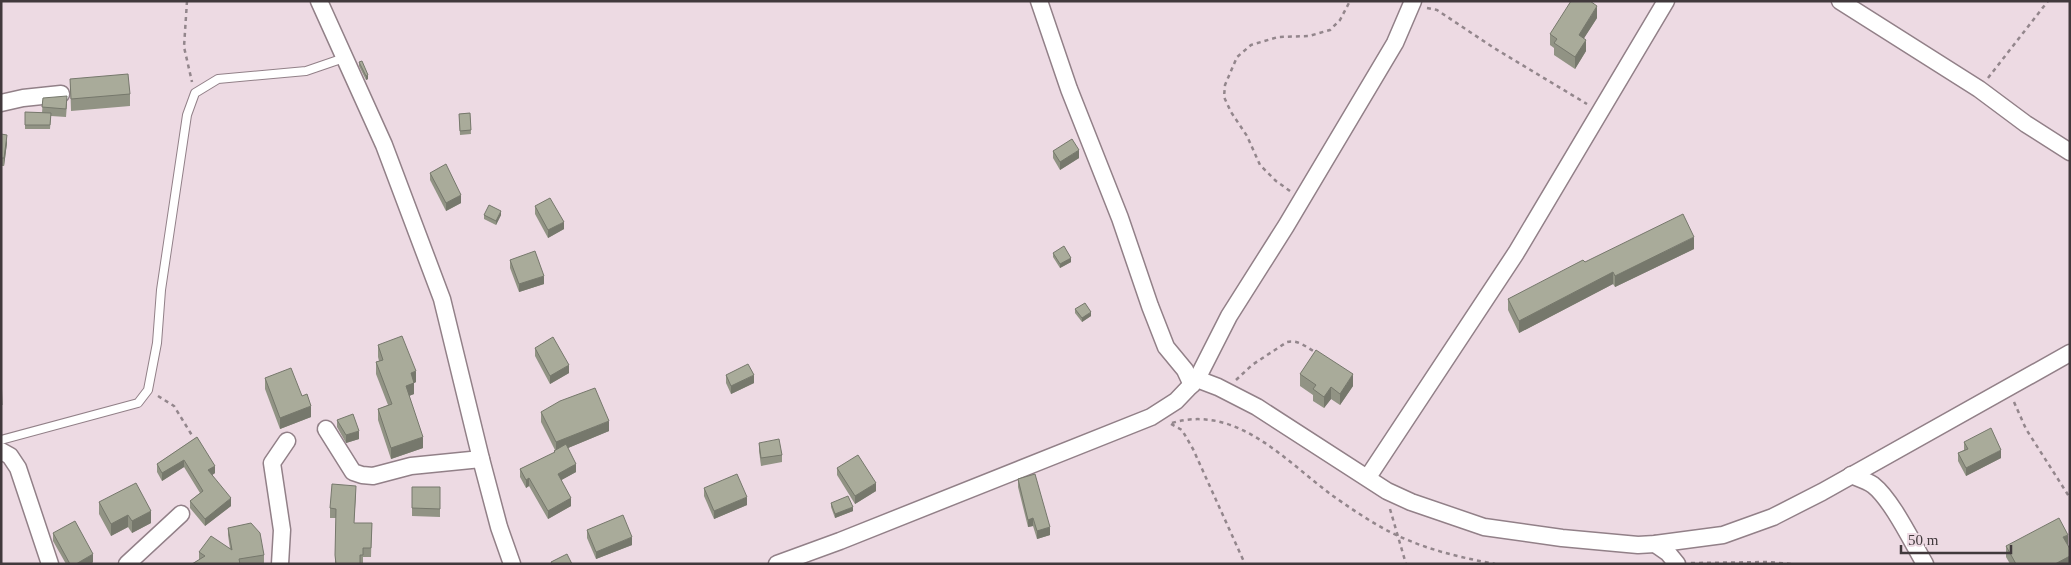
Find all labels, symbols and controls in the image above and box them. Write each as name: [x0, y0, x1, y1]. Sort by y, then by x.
scale bar: [1901, 522, 2011, 554]
text: 50 m: [1908, 532, 1939, 548]

